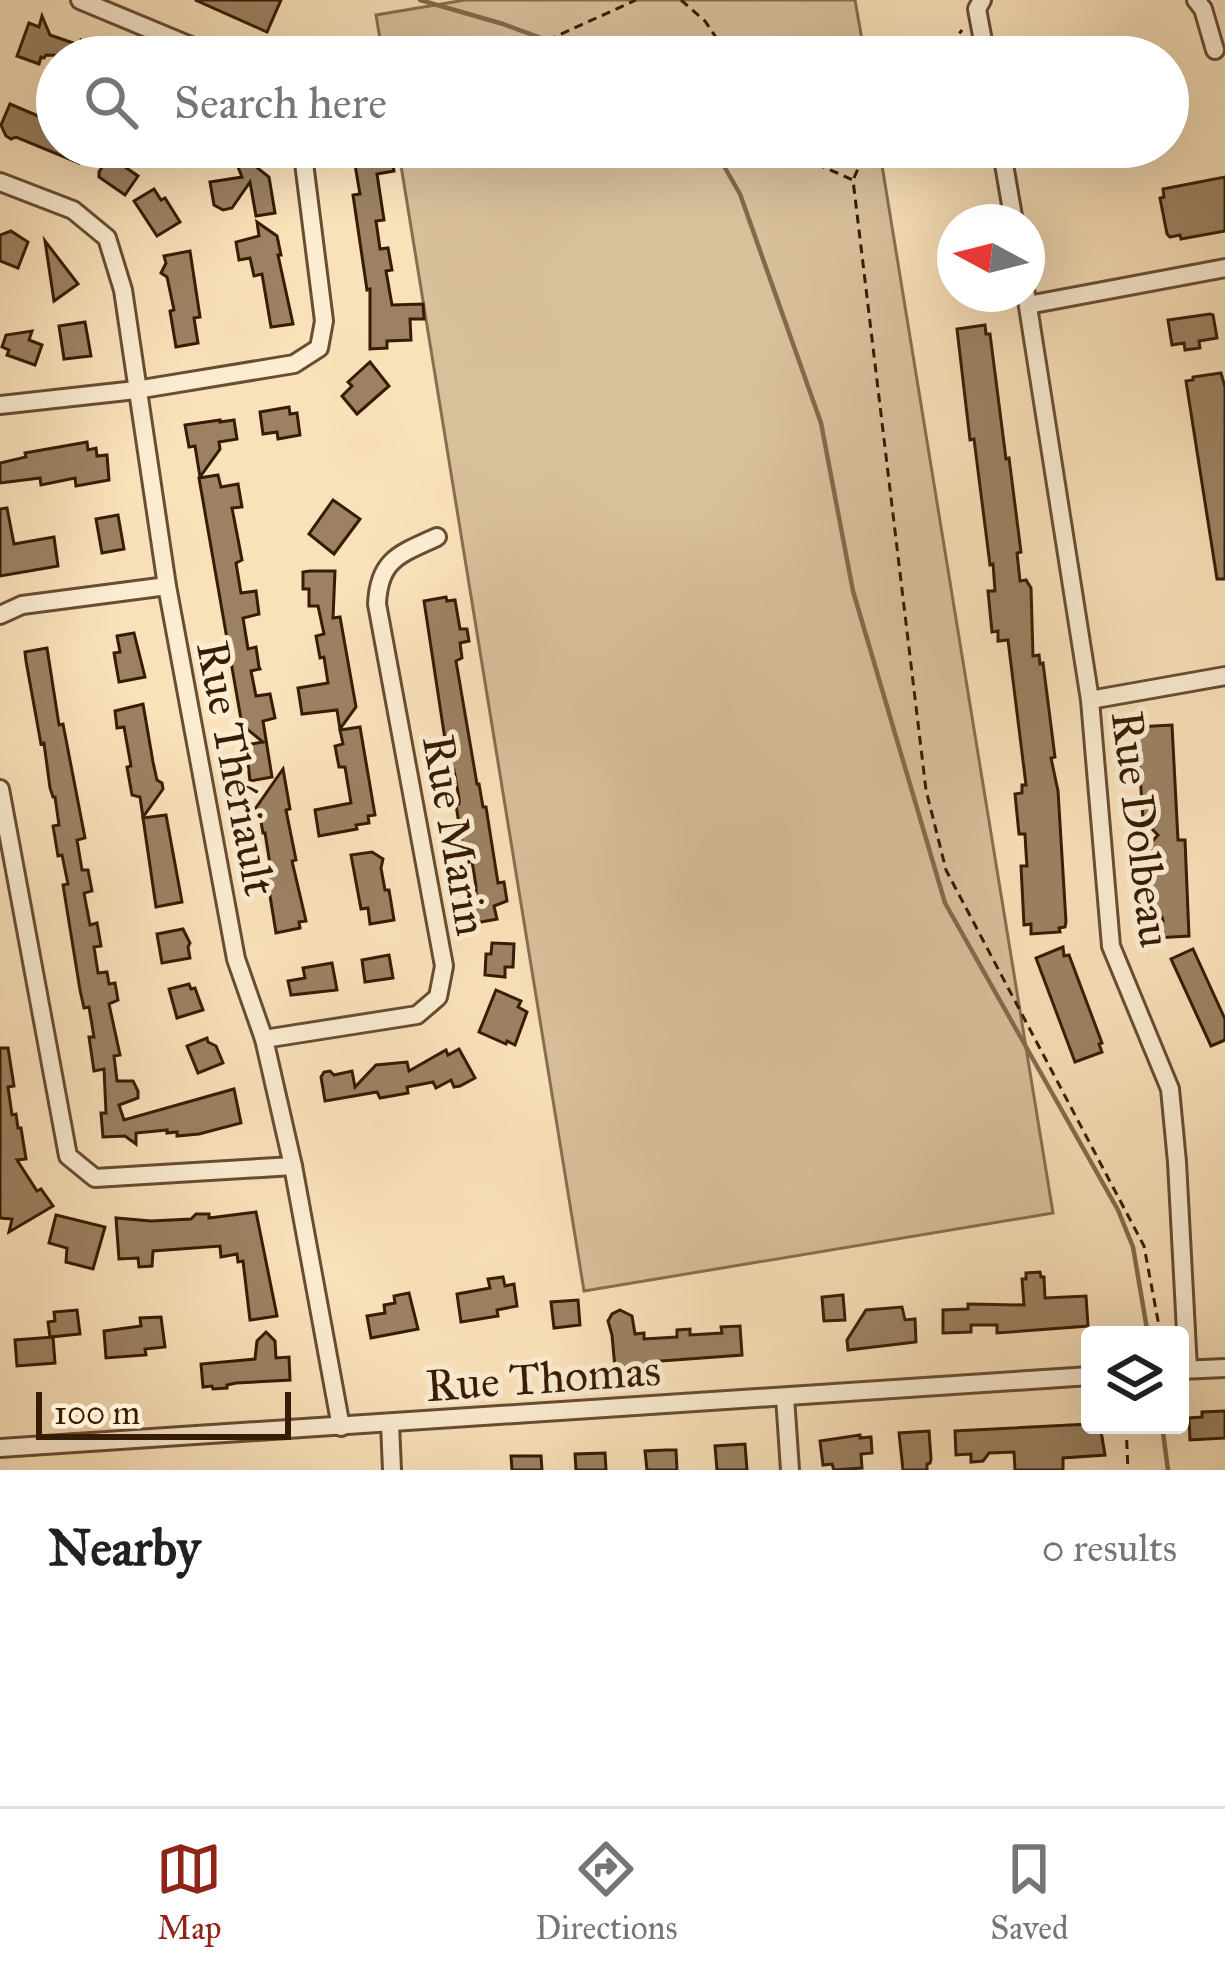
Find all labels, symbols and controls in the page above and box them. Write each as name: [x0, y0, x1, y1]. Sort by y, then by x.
search box: [36, 36, 1189, 168]
icon: search: [78, 69, 144, 135]
text: Search here: [174, 75, 387, 130]
north arrow: [937, 204, 1045, 312]
street label: Rue Thériault: [185, 636, 288, 900]
street label: Rue Dolbeau: [1100, 708, 1183, 950]
street label: Rue Marin: [411, 731, 500, 940]
map controls: [1081, 1326, 1189, 1434]
button: layers: [1081, 1326, 1189, 1434]
street label: Rue Thomas: [424, 1342, 662, 1413]
scale bar: [36, 1386, 291, 1439]
text: 100 m: [54, 1393, 140, 1433]
text: Nearby: [48, 1517, 200, 1579]
text: 0 results: [1042, 1524, 1177, 1572]
tab: Map: [156, 1836, 222, 1948]
tab: Directions: [535, 1836, 677, 1948]
tab: Saved: [990, 1836, 1069, 1948]

